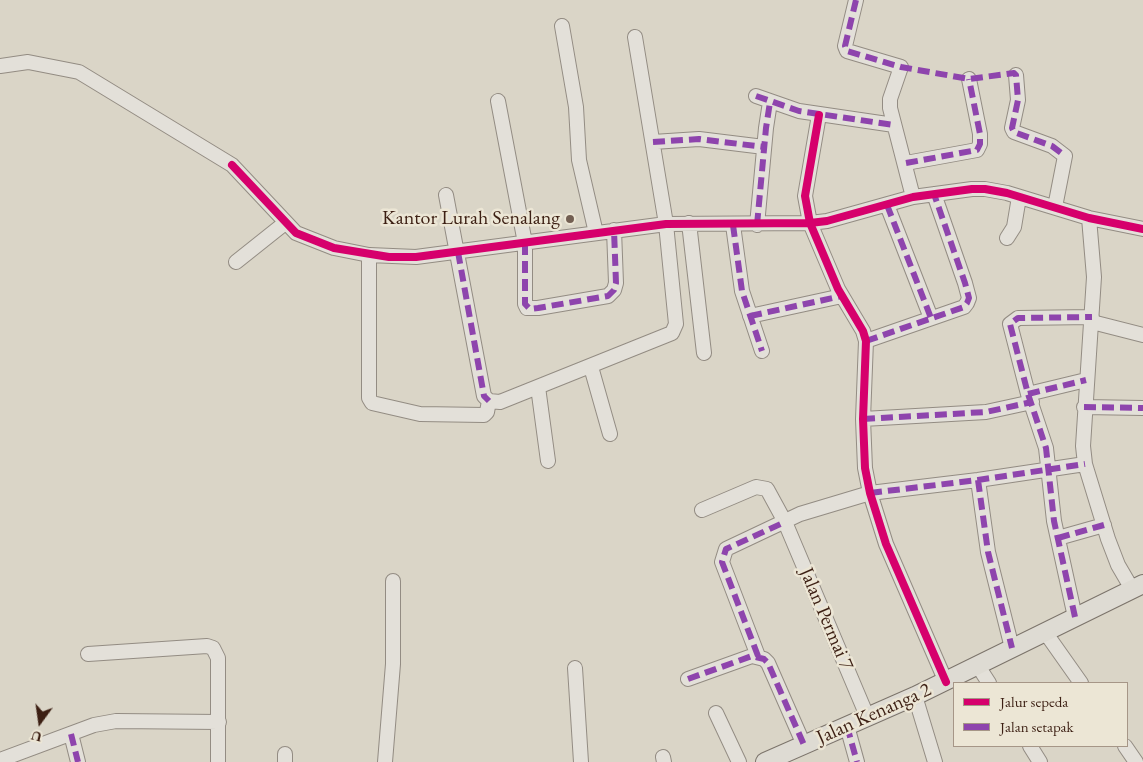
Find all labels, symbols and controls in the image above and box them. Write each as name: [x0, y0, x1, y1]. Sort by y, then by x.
place label: Kantor Lurah Senalang: [382, 207, 560, 231]
marker: Kantor Lurah Senalang: [564, 213, 576, 225]
street label: Jalan Permai 7: [794, 564, 858, 674]
street label: Jalan Kenanga 2: [813, 678, 935, 750]
legend: [953, 682, 1128, 747]
text: Jalur sepeda: [1000, 692, 1068, 711]
north arrow: [15, 697, 65, 747]
text: Jalan setapak: [1000, 717, 1074, 736]
text: U: [29, 727, 44, 747]

